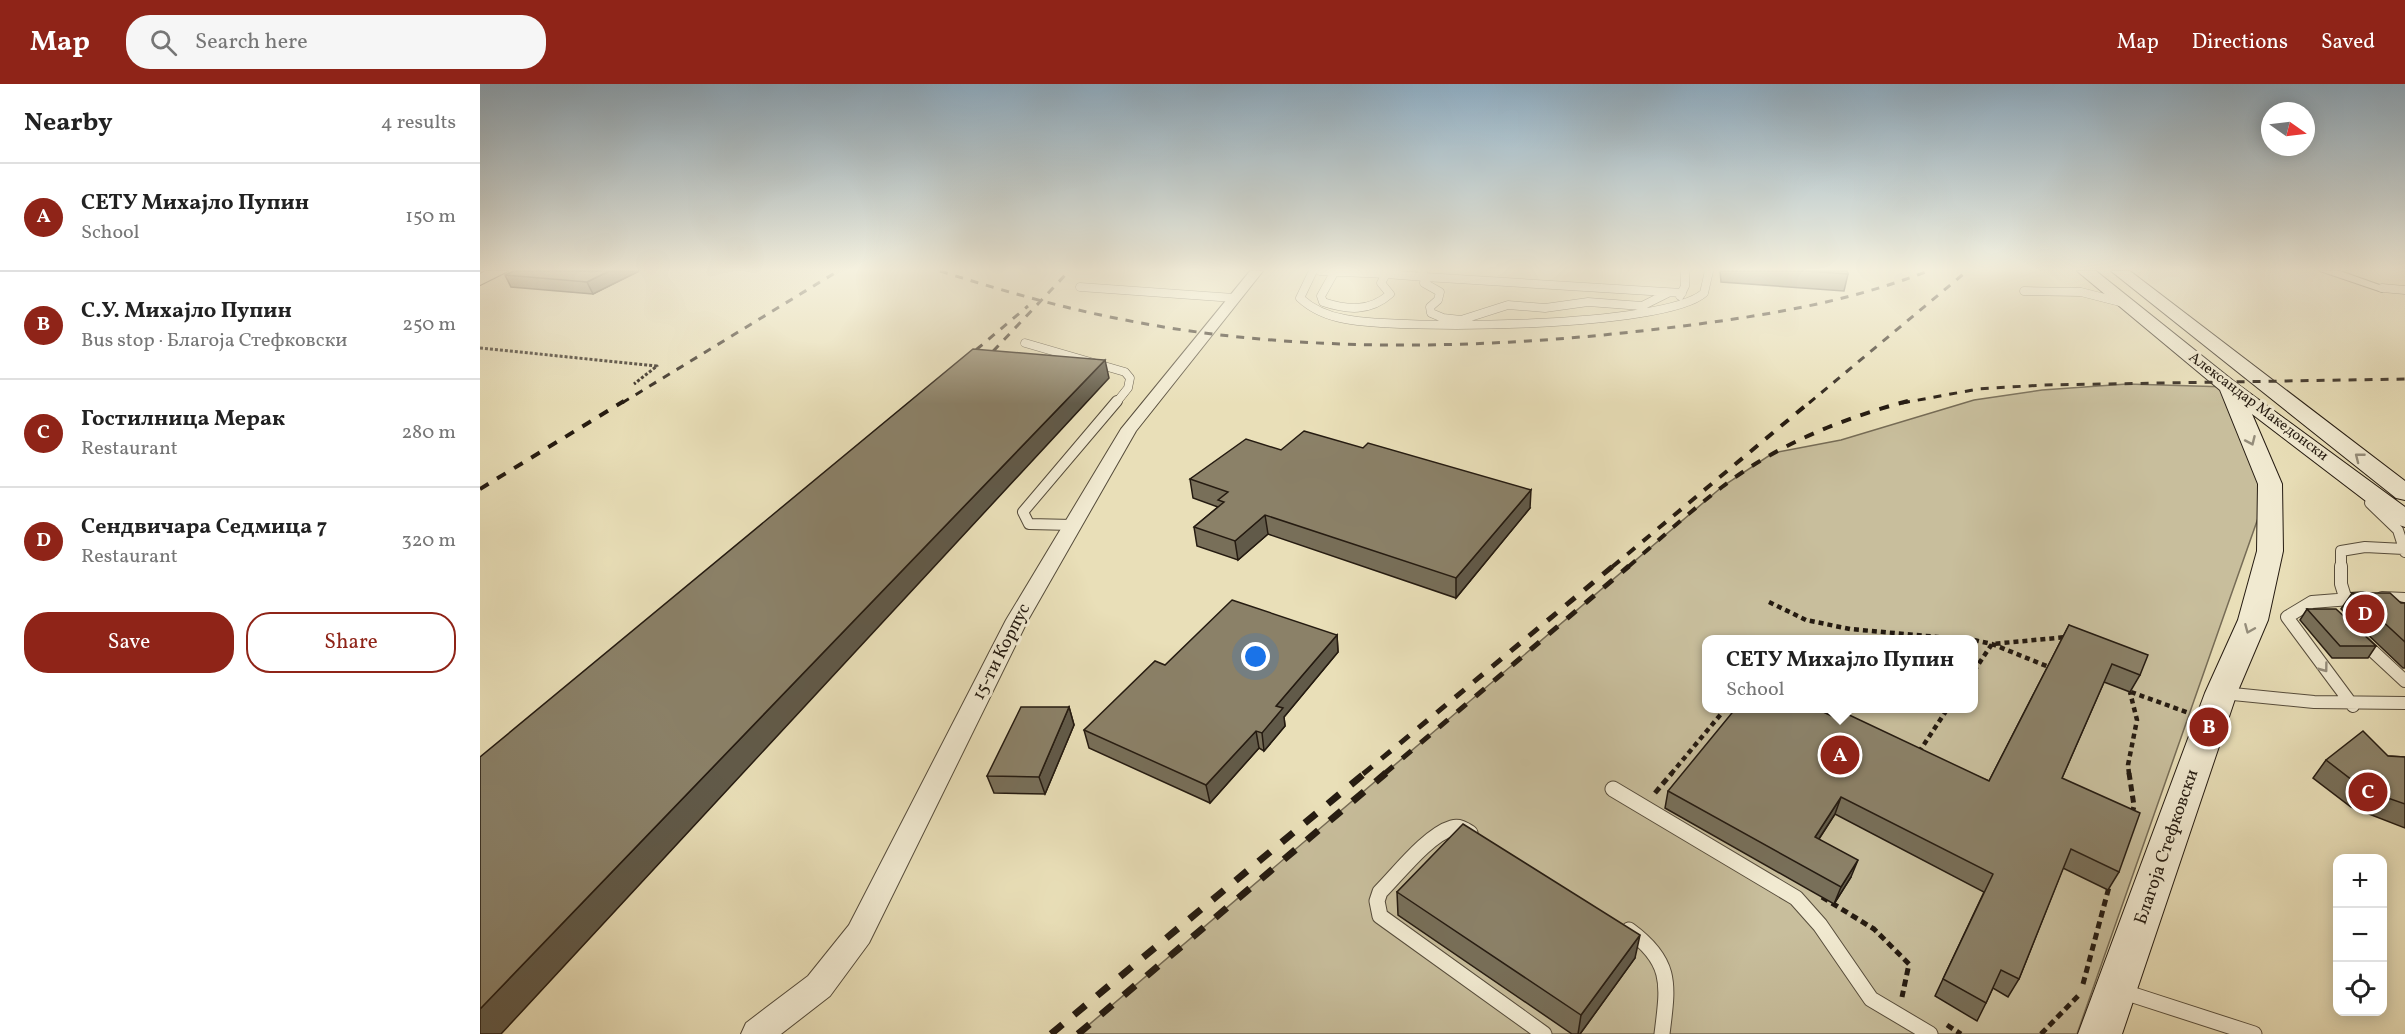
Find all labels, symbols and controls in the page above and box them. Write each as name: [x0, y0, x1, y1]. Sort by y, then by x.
search box: [126, 15, 546, 69]
text: Map: [30, 23, 90, 62]
icon: search: [147, 26, 180, 59]
text: Search here: [195, 27, 308, 58]
text: Map: [2117, 28, 2159, 57]
text: Directions: [2192, 28, 2288, 57]
text: Saved: [2321, 28, 2375, 57]
north arrow: [2261, 102, 2315, 156]
text: Nearby: [24, 105, 113, 141]
text: 4 results: [381, 109, 456, 137]
text: СЕТУ Михајло Пупин: [81, 188, 309, 219]
text: A: [36, 203, 51, 231]
text: 150 m: [405, 203, 456, 231]
text: School: [81, 219, 139, 247]
text: С.У. Михајло Пупин: [81, 296, 292, 327]
text: B: [37, 311, 50, 339]
text: 250 m: [402, 311, 456, 339]
text: Bus stop · Благоја Стефковски: [81, 327, 347, 355]
street label: Александар Македонски: [2184, 348, 2332, 466]
text: Гостилница Мерак: [81, 404, 285, 435]
text: C: [37, 419, 50, 447]
text: 280 m: [401, 419, 456, 447]
one-way arrow: [2244, 434, 2256, 445]
text: Restaurant: [81, 435, 178, 463]
one-way arrow: [2354, 453, 2365, 464]
text: Сендвичара Седмица 7: [81, 512, 327, 543]
text: D: [36, 527, 51, 555]
text: 320 m: [401, 527, 456, 555]
text: Restaurant: [81, 543, 178, 571]
pin: D: [2346, 592, 2384, 636]
street label: 15-ти Корпус: [967, 599, 1037, 705]
button: Save: [24, 612, 234, 673]
button: Share: [246, 612, 456, 673]
one-way arrow: [2244, 622, 2256, 633]
popup: [1702, 635, 1978, 713]
your location: [1241, 642, 1270, 671]
text: СЕТУ Михајло Пупин: [1726, 645, 1954, 676]
one-way arrow: [2317, 661, 2328, 672]
text: School: [1726, 676, 1784, 704]
pin: B: [2190, 704, 2228, 750]
pin: A: [1820, 732, 1860, 778]
street label: Благоја Стефковски: [2129, 766, 2205, 928]
pin: C: [2348, 770, 2388, 814]
map controls: [2333, 854, 2387, 1016]
button: +: [2333, 854, 2387, 908]
button: −: [2333, 908, 2387, 962]
button: locate: [2333, 962, 2387, 1016]

